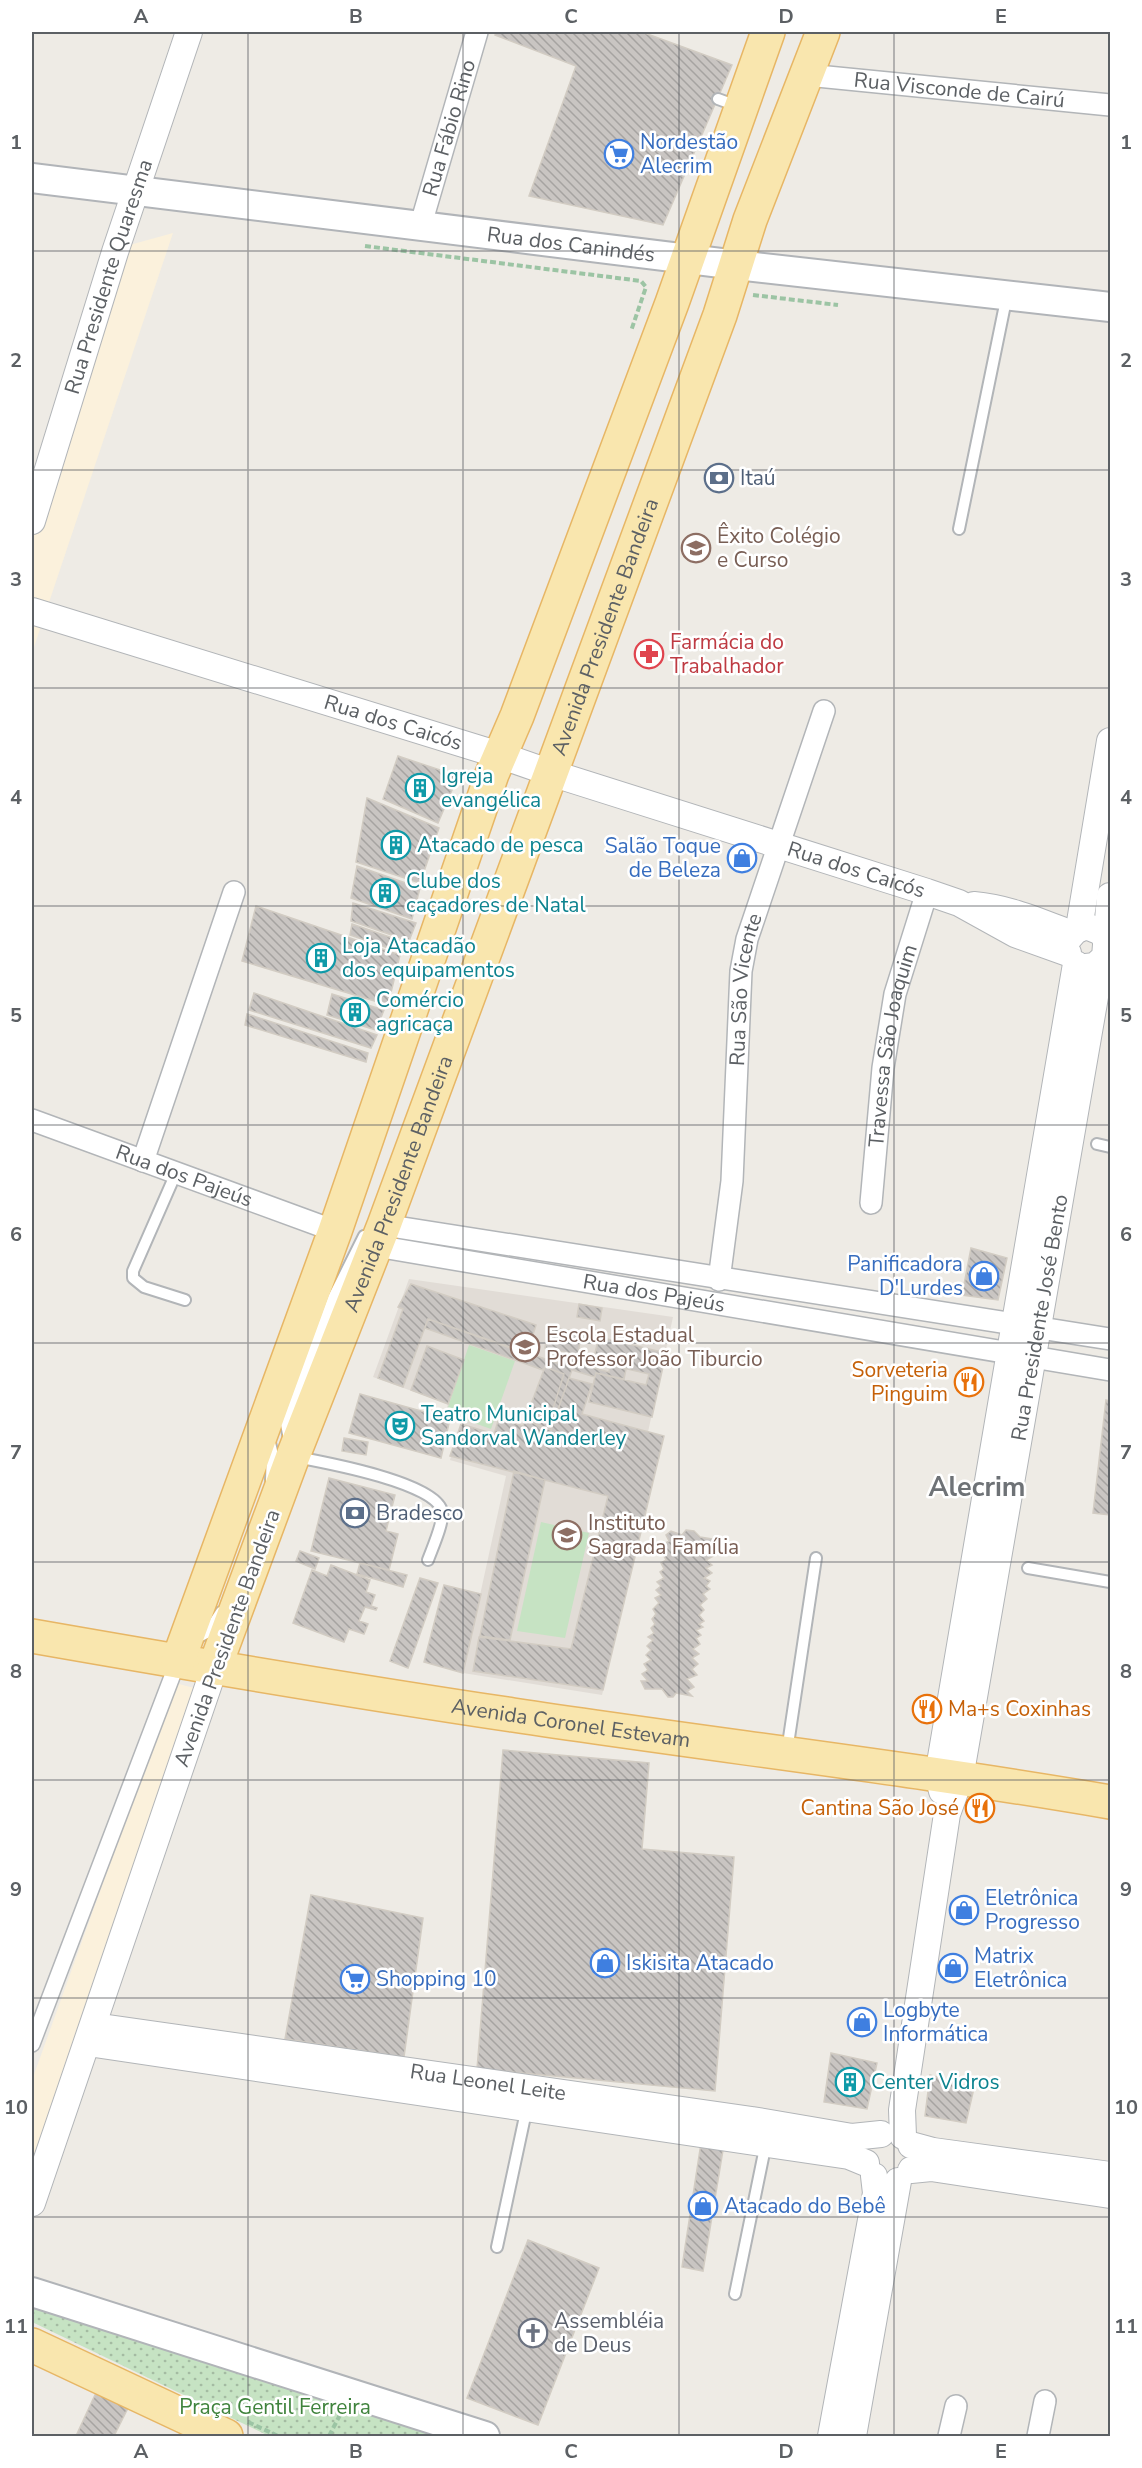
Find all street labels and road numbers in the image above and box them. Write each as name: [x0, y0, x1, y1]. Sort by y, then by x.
street label: Rua Fábio Rino: [416, 56, 482, 200]
street label: Rua Visconde de Cairú: [852, 66, 1066, 114]
street label: Rua Presidente Quaresma: [58, 156, 159, 398]
street label: Rua dos Canindés: [485, 220, 657, 269]
street label: Avenida Presidente Bandeira: [545, 494, 665, 759]
street label: Rua dos Caicós: [321, 688, 466, 757]
street label: Rua dos Caicós: [784, 835, 929, 905]
street label: Rua São Vicente: [723, 910, 769, 1067]
street label: Travessa São Joaquim: [862, 941, 924, 1148]
street label: Avenida Presidente Bandeira: [337, 1052, 459, 1316]
street label: Rua dos Pajeús: [112, 1138, 256, 1214]
street label: Rua Presidente José Bento: [1005, 1192, 1075, 1443]
street label: Rua dos Pajeús: [581, 1267, 727, 1319]
street label: Avenida Presidente Bandeira: [167, 1505, 287, 1771]
street label: Avenida Coronel Estevam: [449, 1692, 692, 1754]
street label: Rua Leonel Leite: [408, 2057, 568, 2107]

